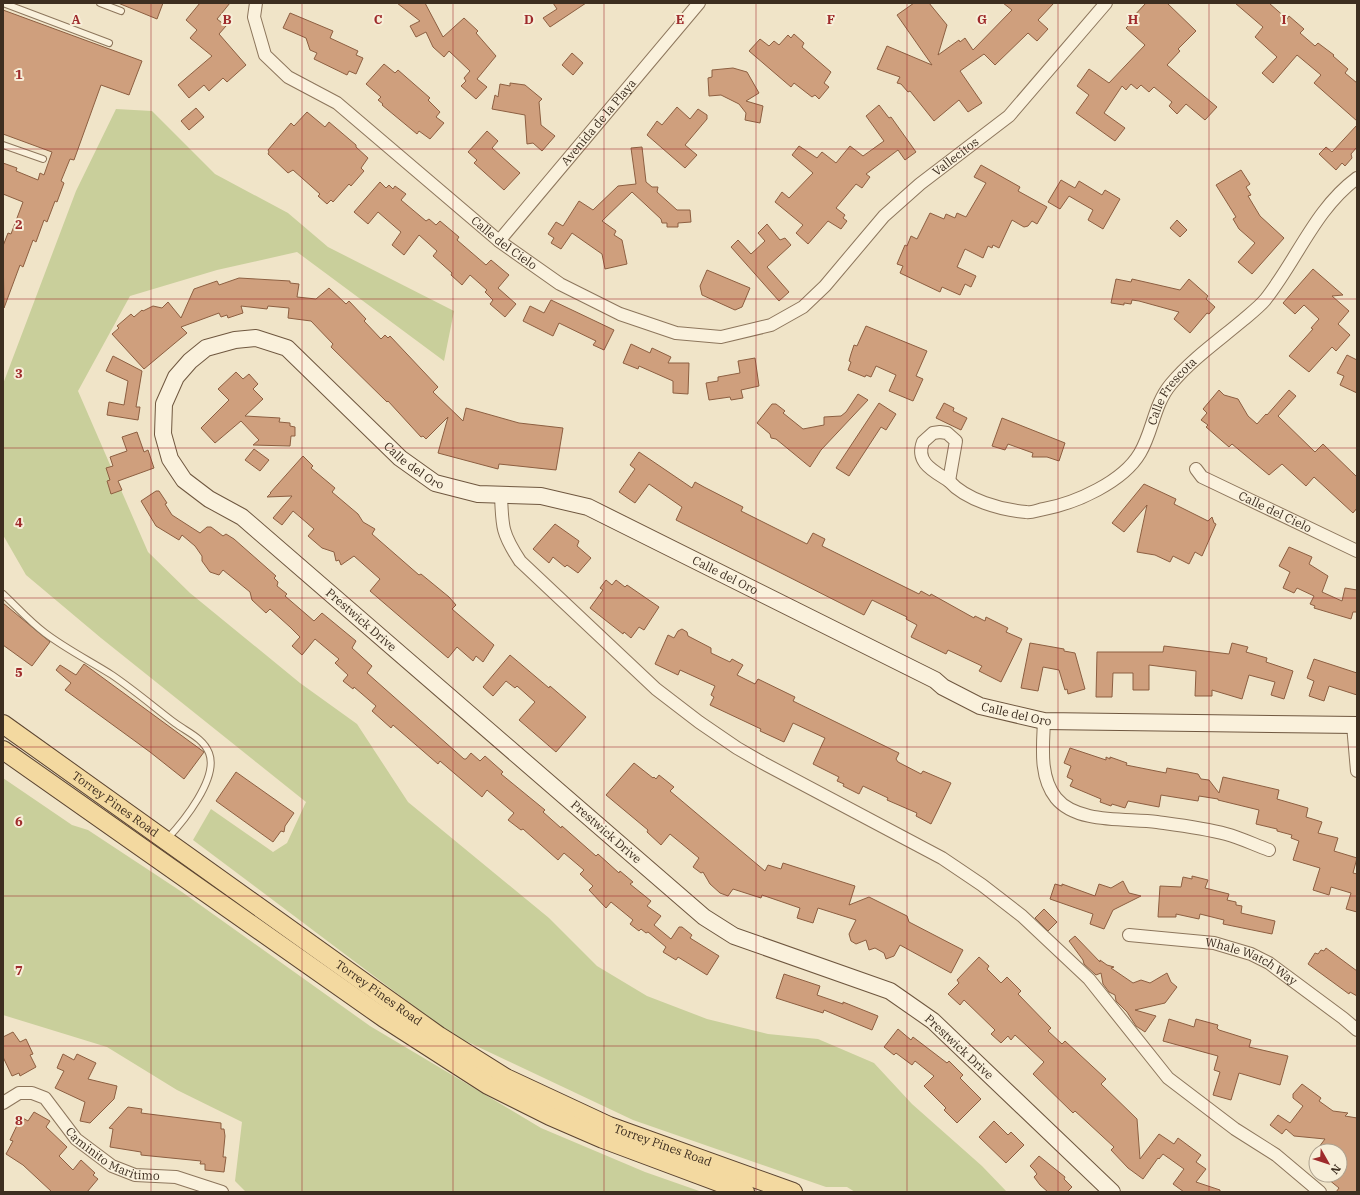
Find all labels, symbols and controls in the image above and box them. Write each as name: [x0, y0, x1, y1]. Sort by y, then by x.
text: A: [71, 11, 81, 28]
text: B: [222, 11, 232, 28]
text: C: [374, 11, 383, 28]
text: D: [524, 11, 534, 28]
text: E: [676, 11, 684, 28]
text: F: [827, 11, 835, 28]
text: G: [977, 11, 987, 28]
text: H: [1128, 11, 1139, 28]
text: I: [1282, 11, 1287, 28]
text: 1: [15, 66, 23, 83]
street label: Avenida de la Playa: [558, 75, 639, 168]
street label: Vallecitos: [929, 134, 982, 179]
street label: Calle del Cielo: [468, 213, 540, 273]
text: 2: [15, 216, 23, 233]
street label: Calle Frescota: [1144, 354, 1200, 427]
text: 3: [15, 365, 23, 382]
street label: Calle del Oro: [381, 438, 446, 492]
street label: Calle del Cielo: [1236, 488, 1314, 535]
text: 4: [15, 514, 23, 531]
street label: Calle del Oro: [690, 552, 761, 598]
street label: Prestwick Drive: [323, 585, 400, 654]
text: 5: [15, 664, 23, 681]
street label: Calle del Oro: [980, 699, 1052, 728]
street label: Torrey Pines Road: [69, 768, 162, 840]
street label: Prestwick Drive: [568, 797, 645, 866]
text: 6: [15, 813, 23, 830]
street label: Whale Watch Way: [1205, 934, 1301, 989]
street label: Torrey Pines Road: [333, 956, 425, 1029]
text: 7: [15, 962, 23, 979]
street label: Prestwick Drive: [922, 1011, 997, 1082]
text: 8: [15, 1112, 23, 1129]
street label: Torrey Pines Road: [612, 1120, 714, 1169]
street label: Caminito Maritimo: [63, 1124, 160, 1183]
north arrow: [1308, 1143, 1348, 1183]
text: N: [1327, 1162, 1344, 1177]

